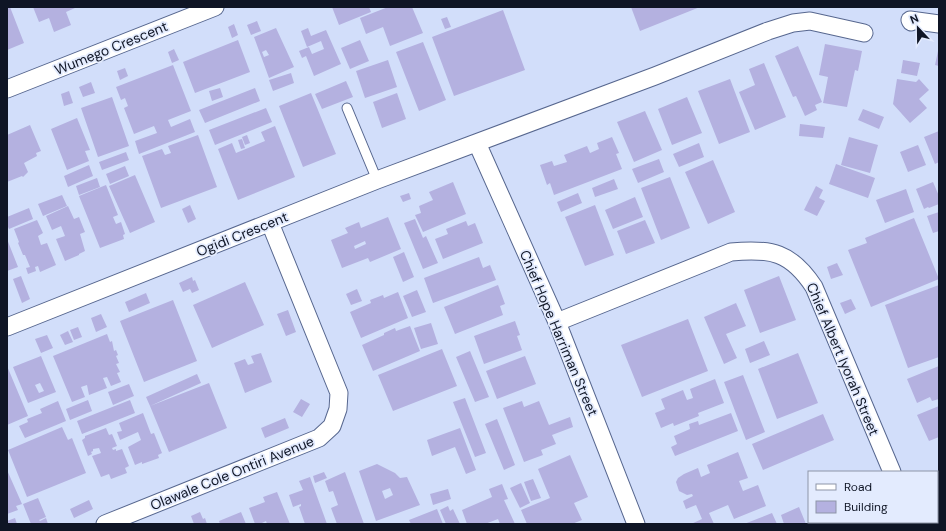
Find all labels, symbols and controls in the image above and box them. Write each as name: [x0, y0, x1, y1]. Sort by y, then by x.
north arrow: [898, 8, 938, 48]
text: N: [908, 11, 921, 27]
street label: Wumego Crescent: [52, 17, 170, 79]
street label: Ogidi Crescent: [194, 207, 290, 261]
street label: Chief Hope Harriman Street: [516, 247, 602, 419]
street label: Chief Albert Iyorah Street: [803, 280, 883, 438]
street label: Olawale Cole Ontiri Avenue: [148, 432, 317, 514]
legend: [808, 471, 938, 523]
text: Road: [844, 479, 872, 495]
text: Building: [844, 499, 888, 515]

